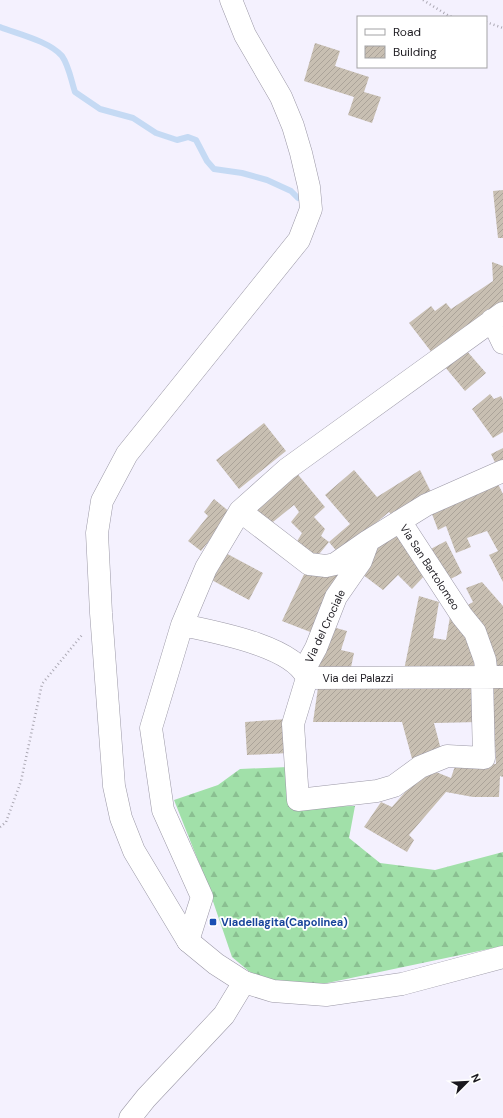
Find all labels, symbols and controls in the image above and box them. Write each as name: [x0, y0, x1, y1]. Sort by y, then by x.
legend: [357, 16, 487, 68]
text: Road: [393, 24, 421, 40]
text: Building: [393, 44, 437, 60]
street label: Via San Bartolomeo: [397, 521, 463, 613]
street label: Via del Crociale: [302, 587, 348, 665]
street label: Via dei Palazzi: [323, 671, 393, 685]
place label: Viadellagita(Capolinea): [221, 915, 348, 929]
marker: Viadellagita(Capolinea): [208, 917, 218, 927]
north arrow: [447, 1062, 487, 1102]
text: N: [468, 1071, 484, 1084]

